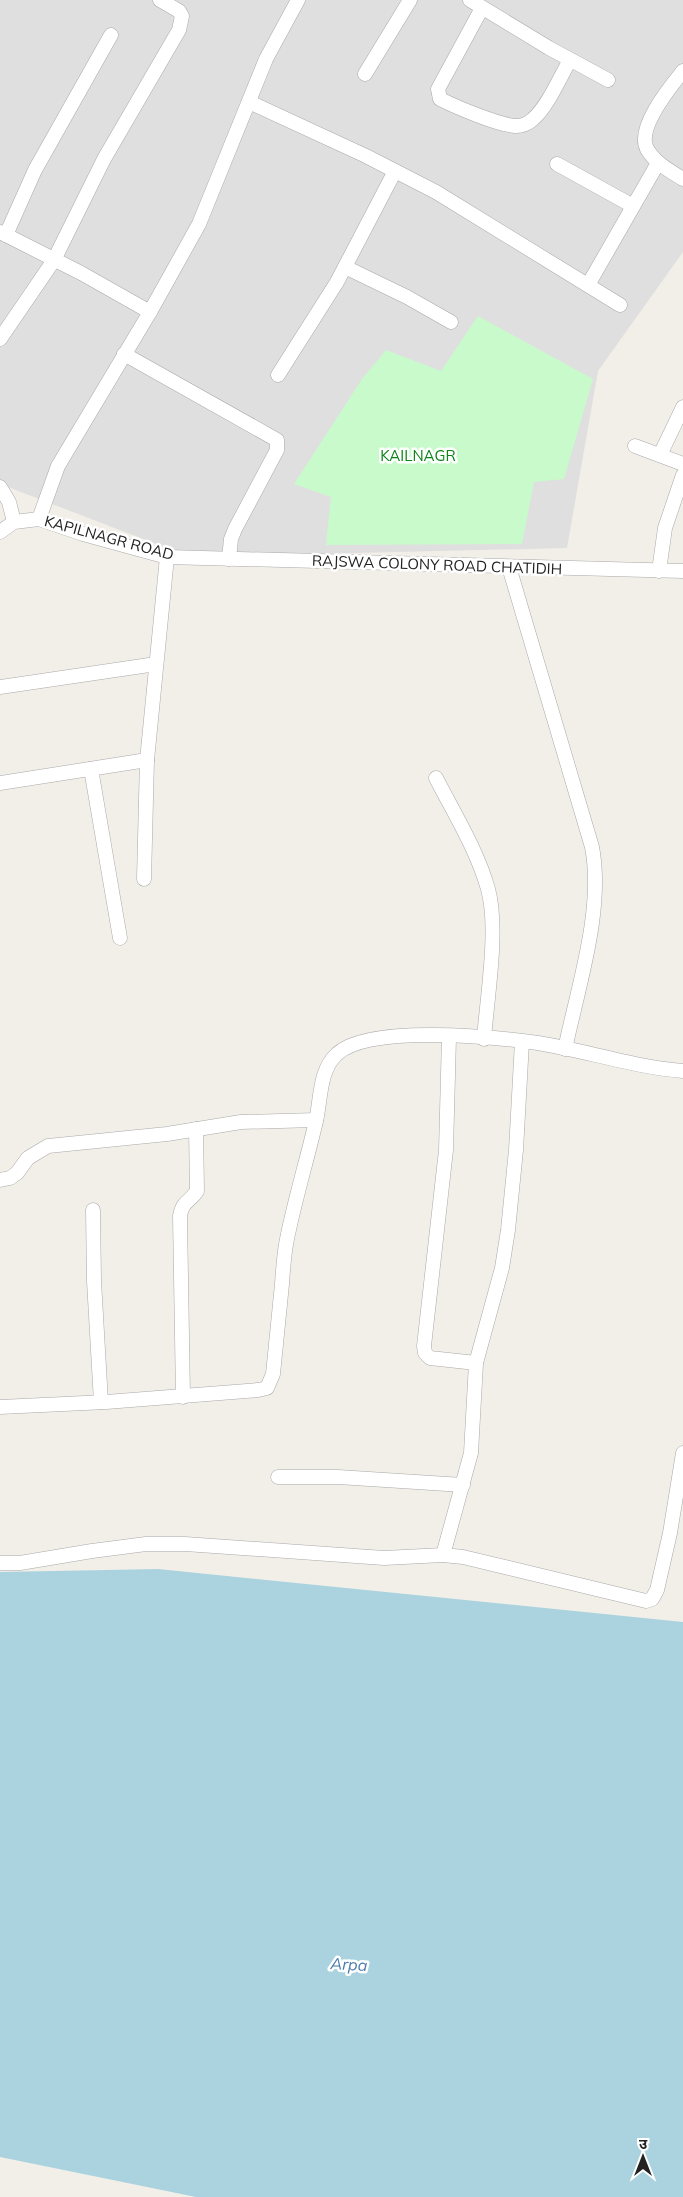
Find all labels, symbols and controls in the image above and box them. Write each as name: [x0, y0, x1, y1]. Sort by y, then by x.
park label: KAILNAGR: [380, 446, 456, 465]
street label: KAPILNAGR ROAD: [42, 511, 176, 564]
street label: RAJSWA COLONY ROAD CHATIDIH: [312, 551, 562, 578]
water label: Arpa: [329, 1953, 368, 1975]
north arrow: [618, 2132, 668, 2182]
text: उ: [639, 2135, 648, 2153]

